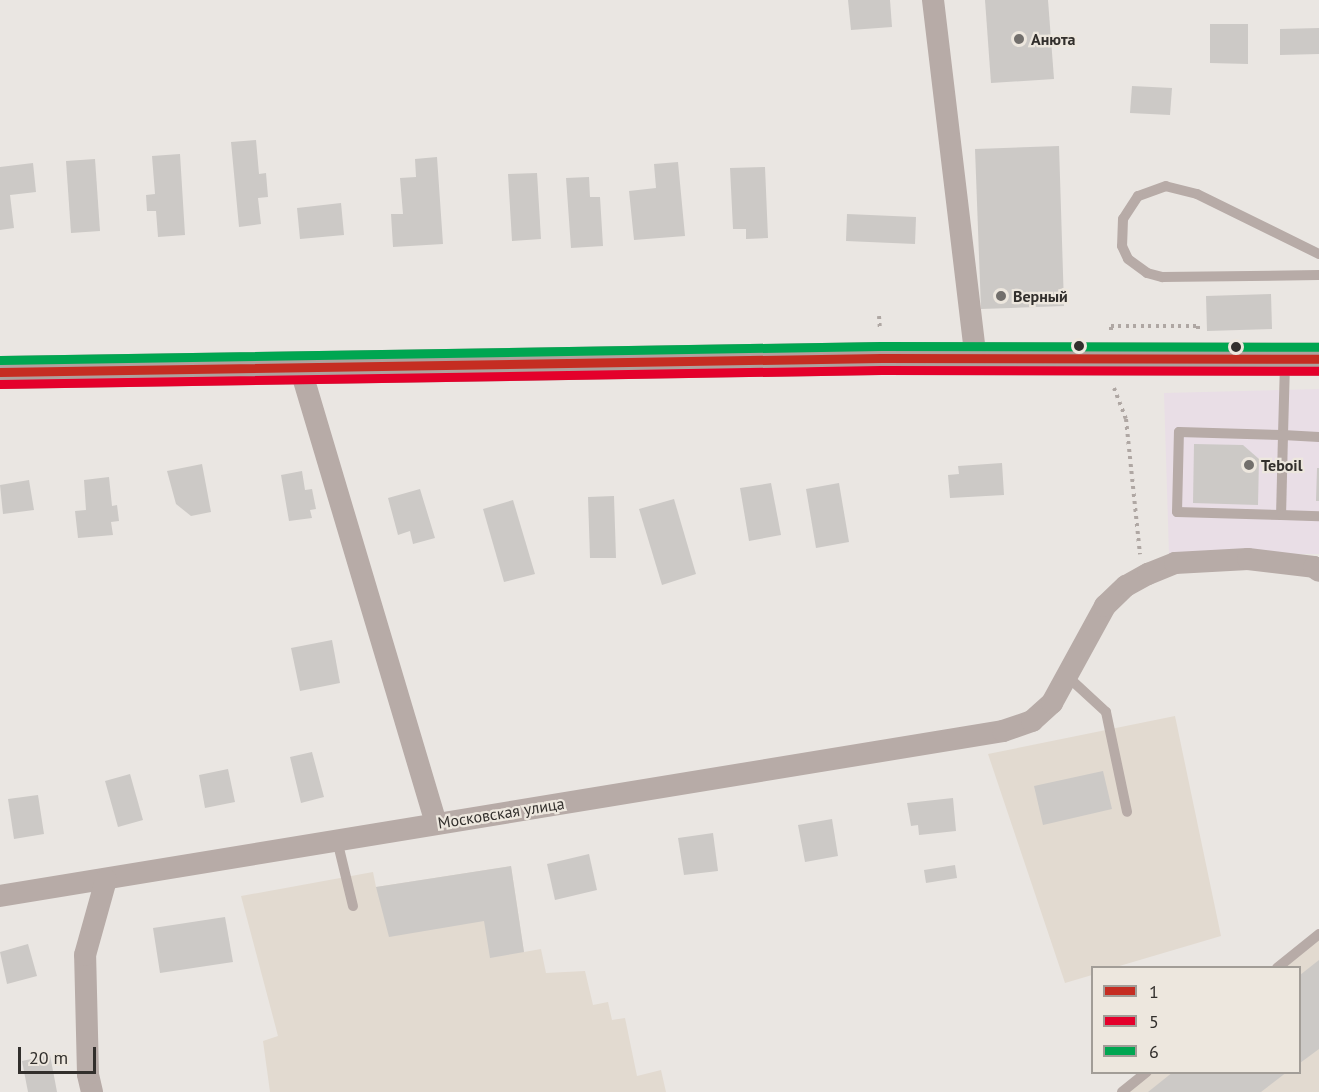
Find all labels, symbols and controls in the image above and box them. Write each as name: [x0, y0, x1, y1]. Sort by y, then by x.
place label: Анюта: [1031, 29, 1076, 49]
marker: Анюта: [1012, 32, 1026, 46]
place label: Верный: [1013, 286, 1068, 306]
marker: Верный: [994, 289, 1008, 303]
unlabelled marker: [1073, 340, 1085, 352]
unlabelled marker: [1230, 341, 1242, 353]
place label: Teboil: [1261, 455, 1302, 475]
marker: Teboil: [1242, 458, 1256, 472]
street label: Московская улица: [436, 794, 566, 832]
legend: [1091, 966, 1301, 1074]
text: 1: [1149, 980, 1159, 1003]
text: 5: [1149, 1010, 1159, 1033]
scale bar: [21, 1035, 99, 1073]
text: 6: [1149, 1040, 1159, 1063]
text: 20 m: [29, 1046, 68, 1069]

